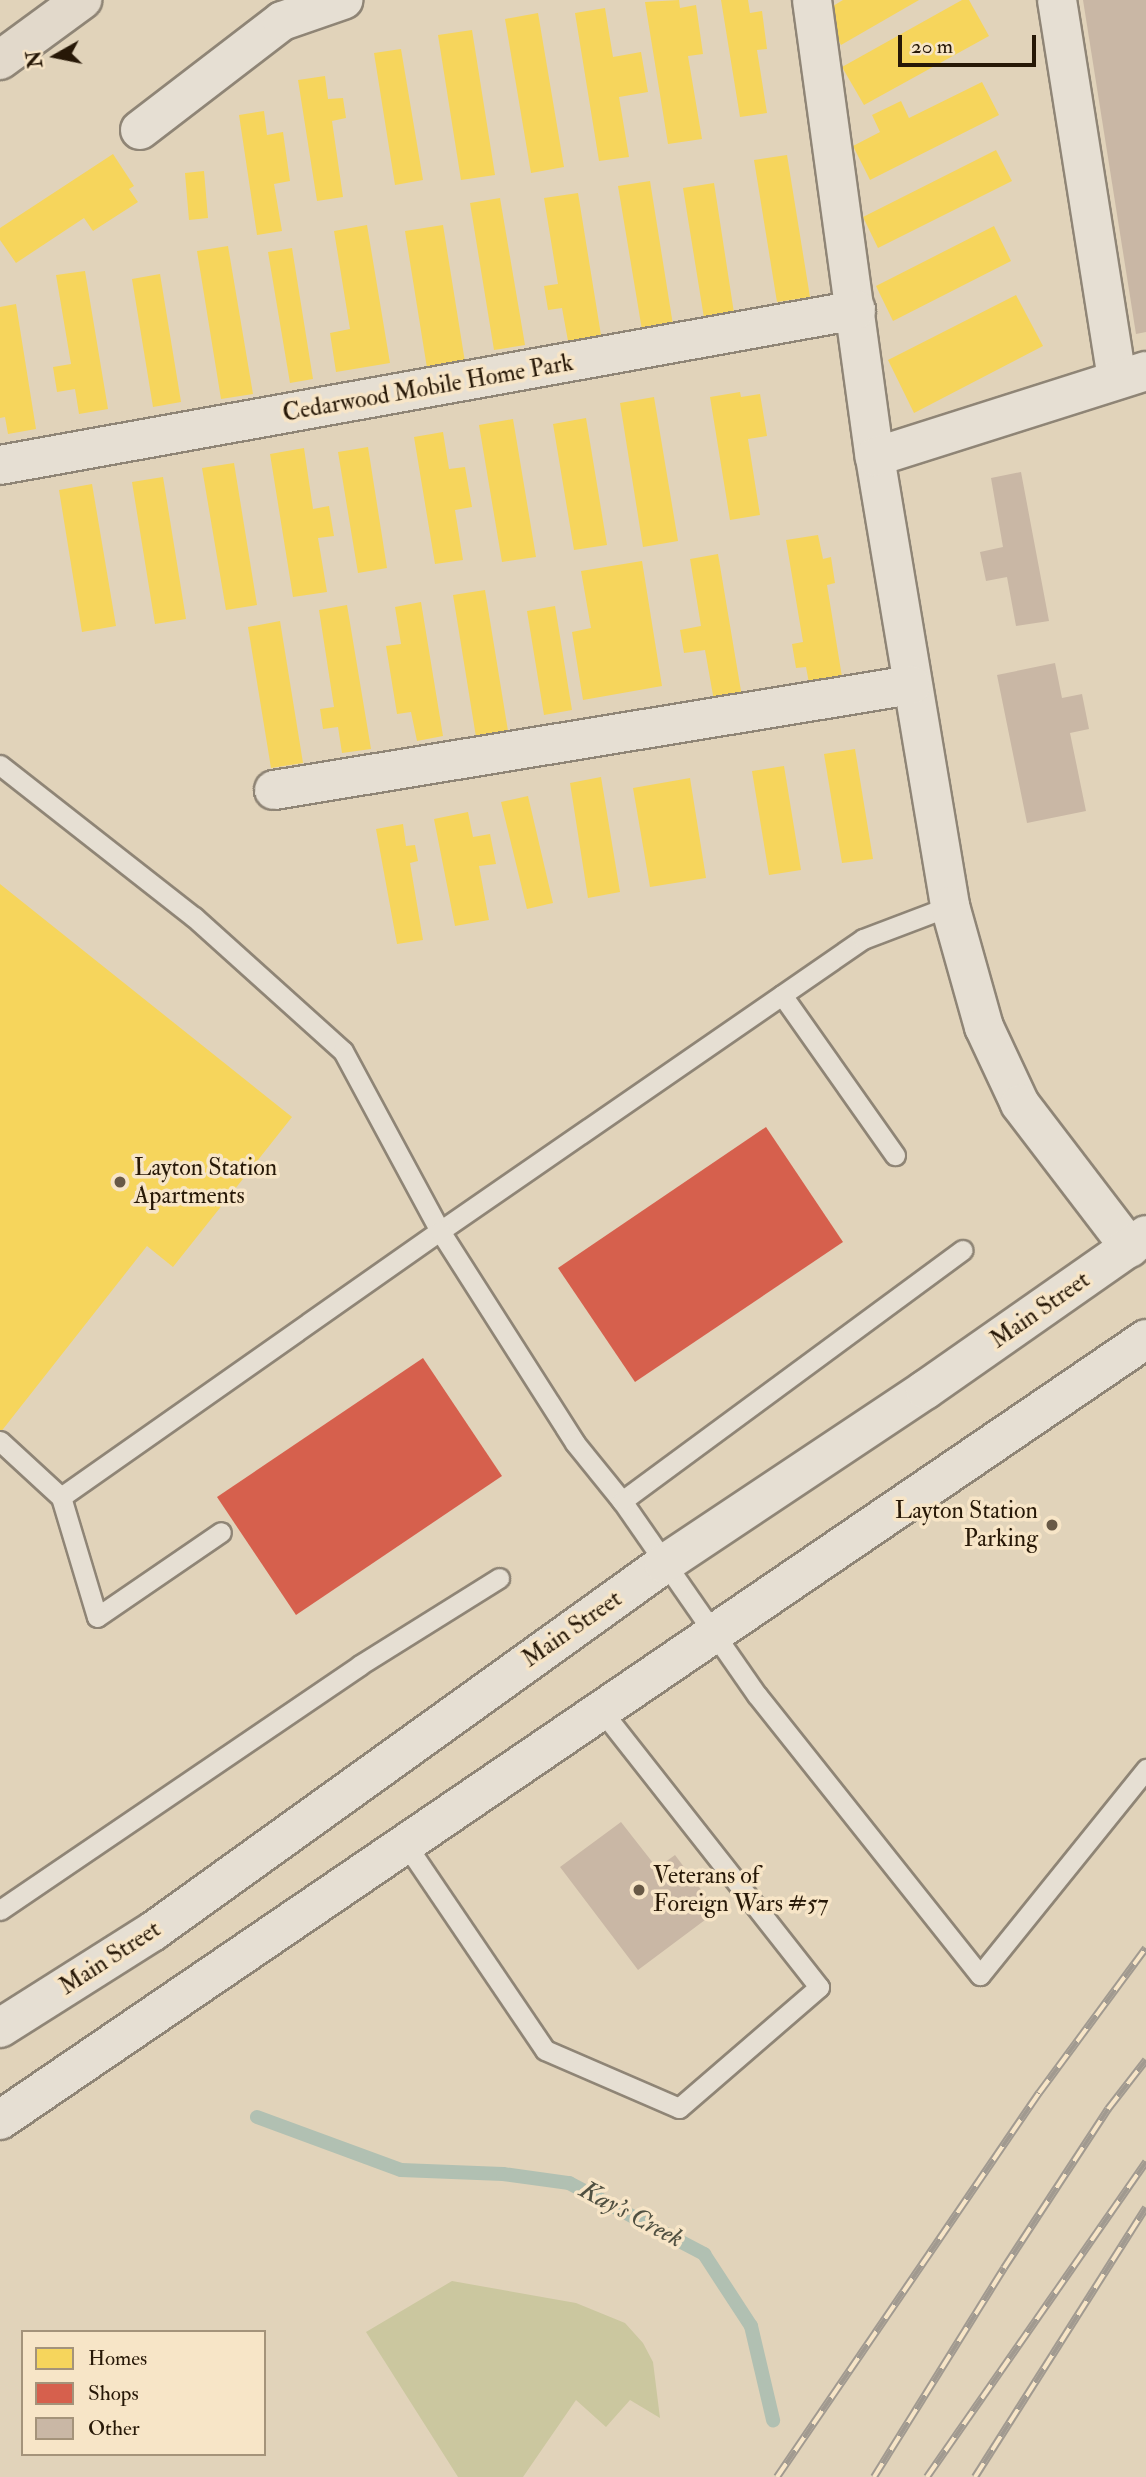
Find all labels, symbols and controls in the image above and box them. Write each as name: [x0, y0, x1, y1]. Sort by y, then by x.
north arrow: [21, 21, 91, 91]
scale bar: [901, 21, 1039, 65]
text: 20 m: [911, 33, 953, 60]
text: N: [22, 49, 48, 70]
street label: Cedarwood Mobile Home Park: [280, 348, 576, 428]
place label: Layton Station Apartments: [134, 1154, 277, 1210]
marker: Layton Station Apartments: [112, 1174, 128, 1190]
street label: Main Street: [985, 1265, 1095, 1355]
place label: Layton Station Parking: [895, 1497, 1038, 1553]
marker: Layton Station Parking: [1044, 1517, 1060, 1533]
street label: Main Street: [517, 1584, 627, 1674]
place label: Veterans of Foreign Wars #57: [653, 1862, 829, 1918]
marker: Veterans of Foreign Wars #57: [631, 1882, 647, 1898]
street label: Main Street: [54, 1915, 166, 2001]
water label: Kay's Creek: [574, 2175, 688, 2255]
legend: [21, 2330, 266, 2456]
text: Homes: [88, 2345, 147, 2372]
text: Shops: [88, 2380, 139, 2407]
text: Other: [88, 2415, 140, 2442]

